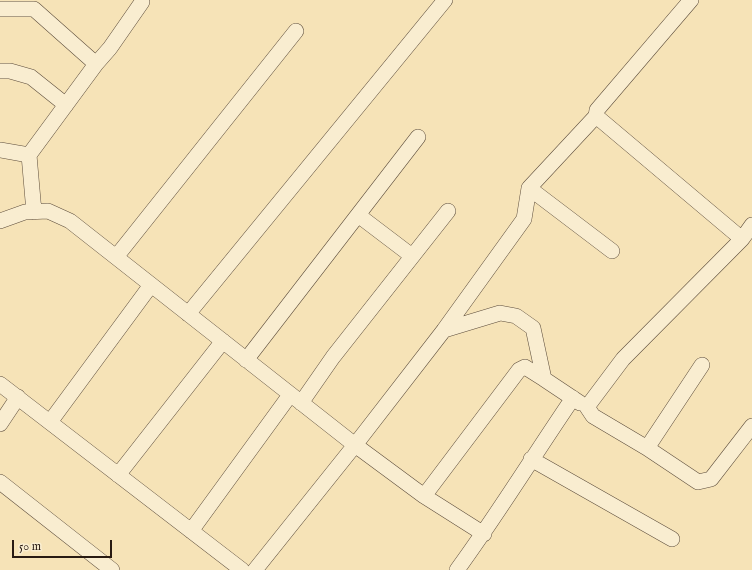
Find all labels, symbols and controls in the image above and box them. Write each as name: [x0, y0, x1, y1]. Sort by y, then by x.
scale bar: [14, 532, 114, 558]
text: 50 m: [19, 539, 41, 554]

